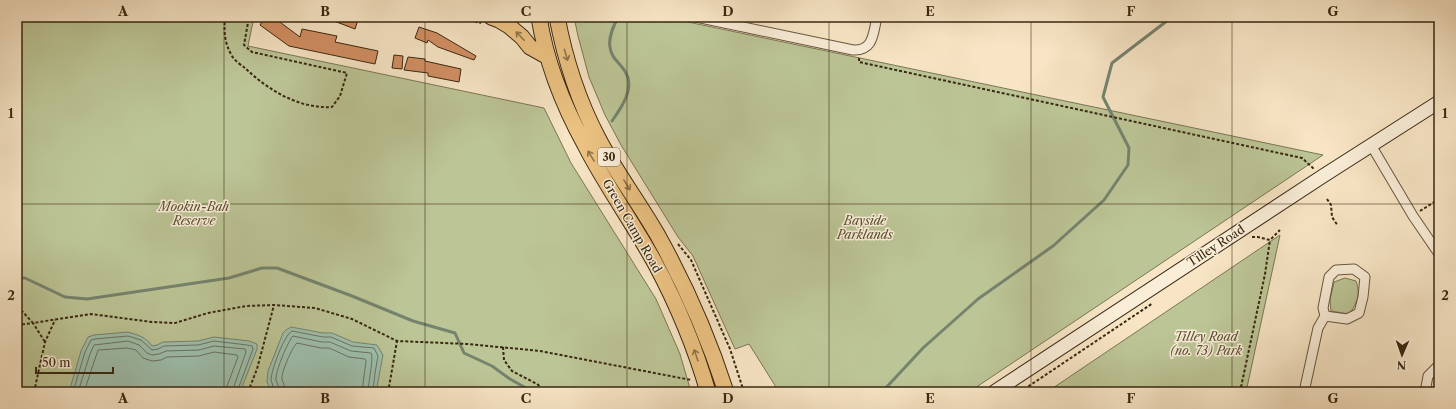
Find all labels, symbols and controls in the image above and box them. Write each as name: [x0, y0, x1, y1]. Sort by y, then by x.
text: A: [117, 3, 129, 19]
text: B: [320, 3, 330, 19]
text: C: [521, 3, 531, 19]
text: D: [722, 3, 734, 19]
text: E: [925, 3, 935, 19]
text: F: [1127, 3, 1136, 19]
text: G: [1327, 3, 1339, 19]
one-way arrow: [515, 31, 525, 41]
one-way arrow: [563, 48, 570, 61]
text: 1: [8, 105, 14, 121]
text: 1: [1442, 105, 1448, 121]
road number: 30: [598, 148, 620, 166]
one-way arrow: [587, 151, 595, 162]
street label: Green Camp Road: [600, 176, 666, 276]
one-way arrow: [623, 179, 631, 191]
park label: Mookin-Bah Reserve: [157, 199, 229, 228]
park label: Bayside Parklands: [836, 213, 894, 242]
street label: Tilley Road: [1184, 221, 1248, 270]
text: 2: [7, 287, 15, 303]
text: 2: [1441, 287, 1449, 303]
park label: Tilley Road (no. 73) Park: [1170, 329, 1243, 358]
north arrow: [1382, 335, 1422, 375]
scale bar: [36, 349, 113, 375]
one-way arrow: [692, 349, 699, 362]
text: 50 m: [42, 355, 71, 370]
text: N: [1396, 358, 1407, 372]
text: A: [117, 390, 129, 406]
text: B: [320, 390, 330, 406]
text: C: [521, 390, 531, 406]
text: D: [722, 390, 734, 406]
text: E: [925, 390, 935, 406]
text: F: [1127, 390, 1136, 406]
text: G: [1327, 390, 1339, 406]

